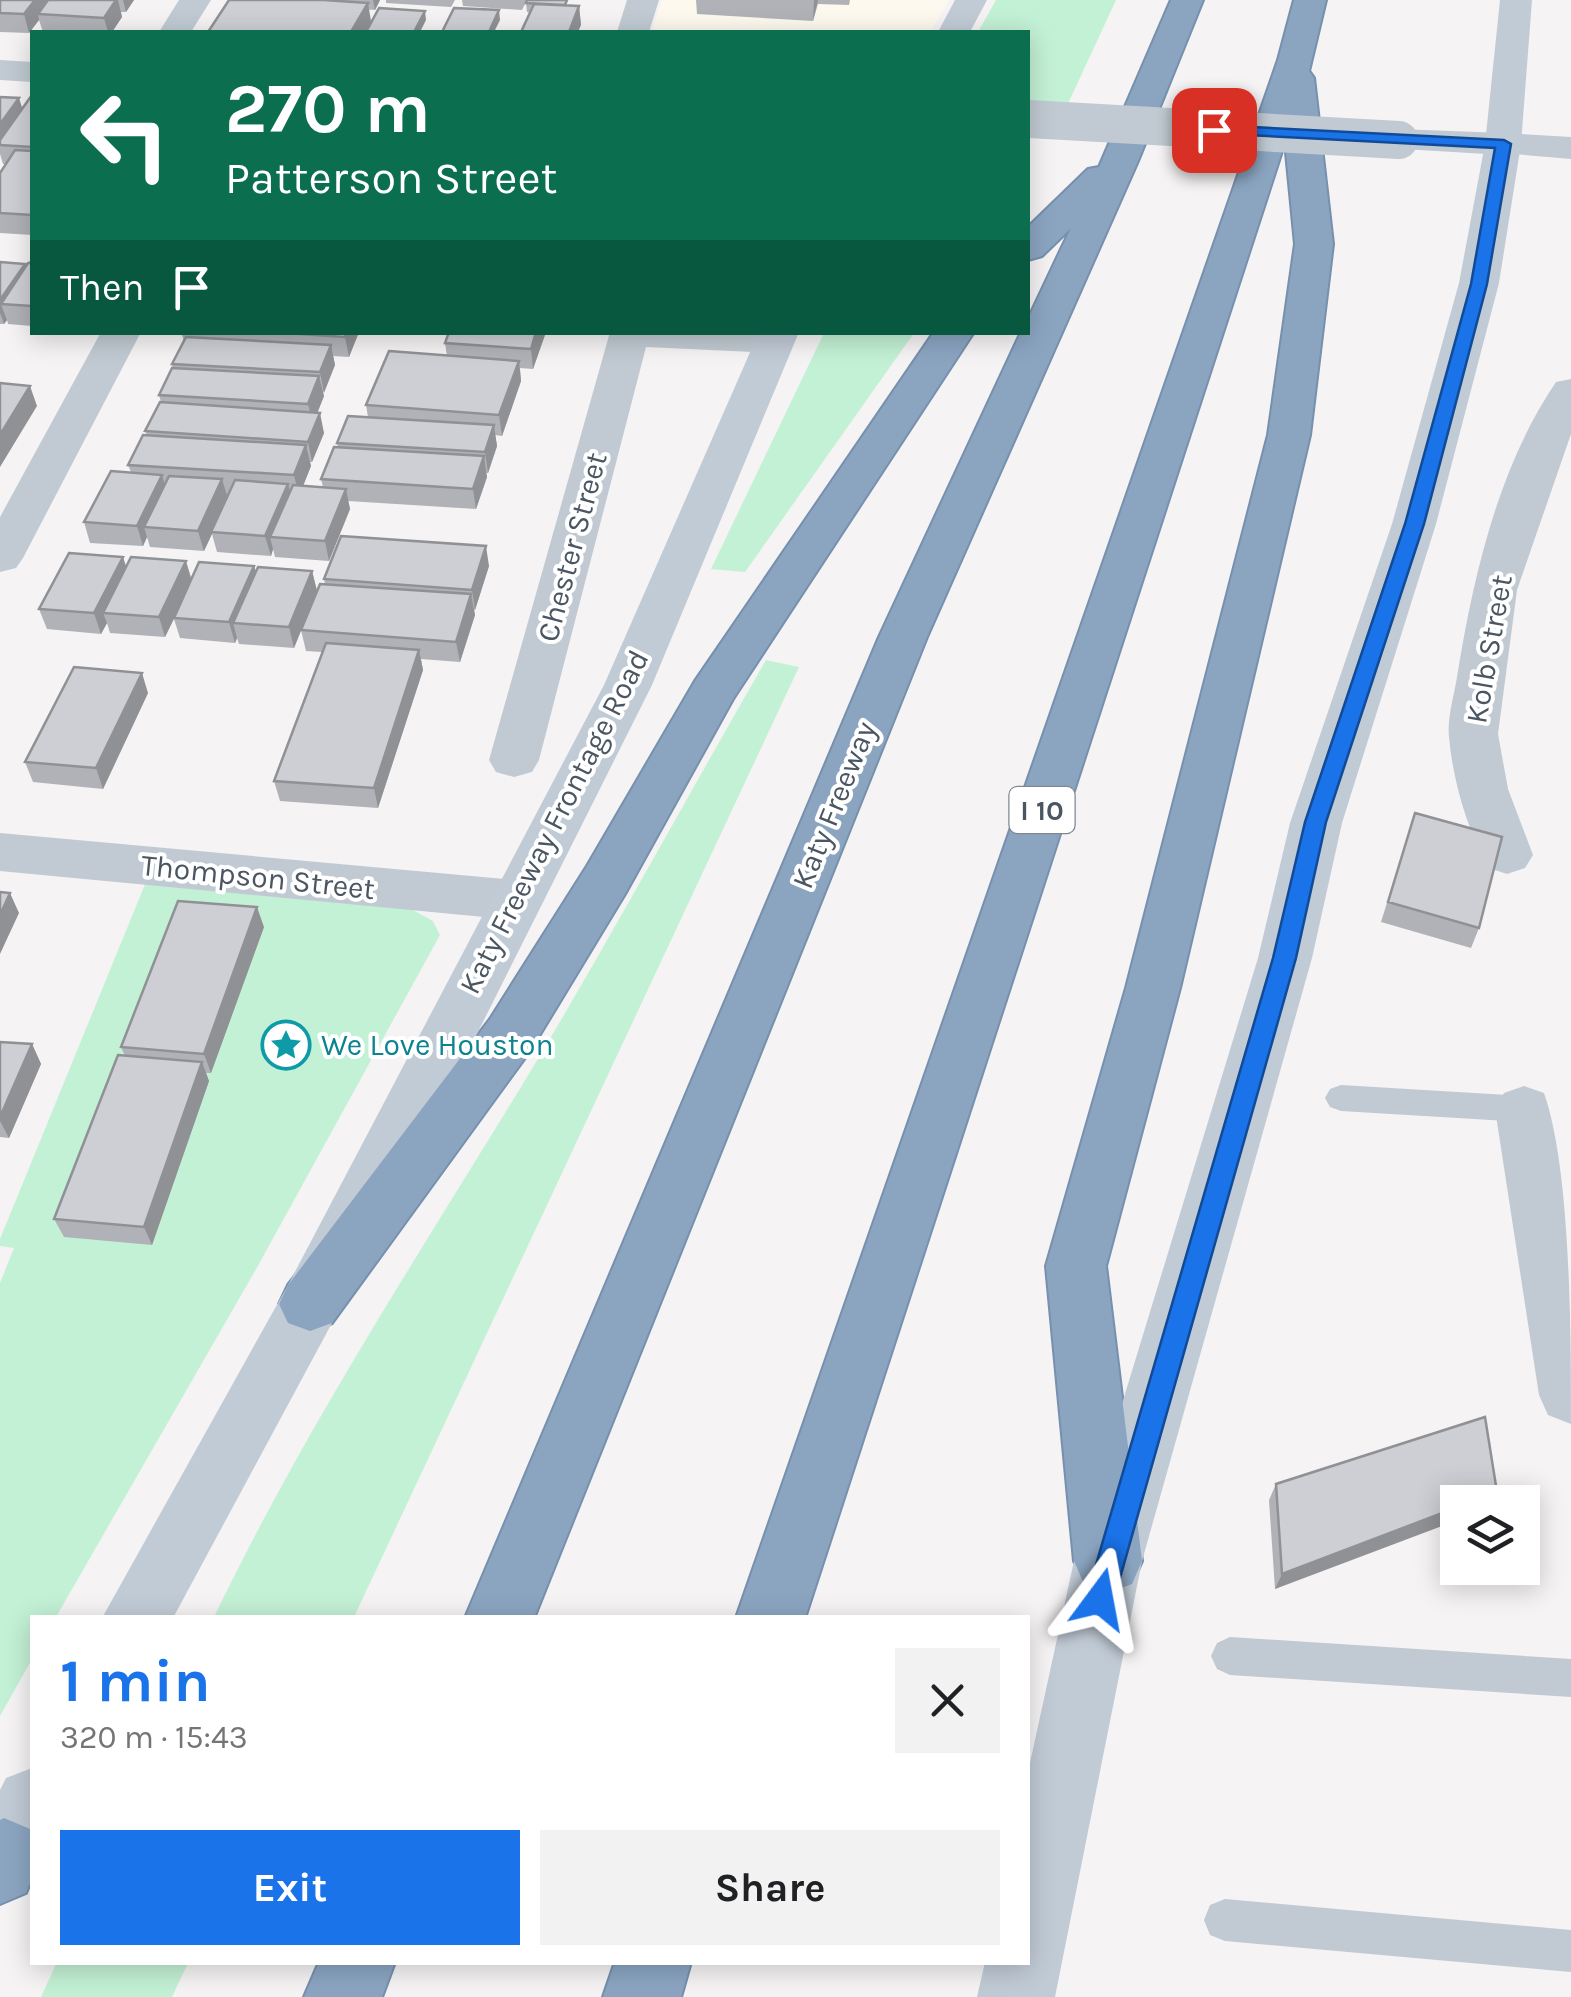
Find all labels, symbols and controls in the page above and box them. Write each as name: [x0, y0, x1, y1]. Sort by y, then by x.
text: 270 m: [225, 68, 431, 150]
icon: left: [60, 70, 190, 200]
pin: [1172, 88, 1257, 173]
icon: arrive: [1187, 103, 1242, 158]
text: Patterson Street: [225, 152, 558, 204]
icon: arrive: [164, 260, 219, 315]
text: Then: [60, 265, 144, 310]
street label: Chester Street: [529, 448, 615, 646]
street label: Kolb Street: [1458, 572, 1520, 726]
street label: Katy Freeway Frontage Road: [451, 644, 657, 1000]
street label: Katy Freeway: [784, 716, 884, 894]
road number: I 10: [1010, 787, 1074, 833]
street label: Thompson Street: [139, 847, 377, 907]
place icon: We Love Houston: [260, 1019, 312, 1071]
place label: We Love Houston: [321, 1027, 554, 1063]
map controls: [1440, 1485, 1540, 1585]
button: layers: [1440, 1485, 1540, 1585]
position arrow: [1048, 1547, 1152, 1651]
text: 1 min: [60, 1646, 211, 1716]
button: close: [895, 1648, 1000, 1753]
text: 320 m · 15:43: [60, 1719, 248, 1756]
button: Exit: [60, 1830, 520, 1945]
button: Share: [540, 1830, 1000, 1945]

